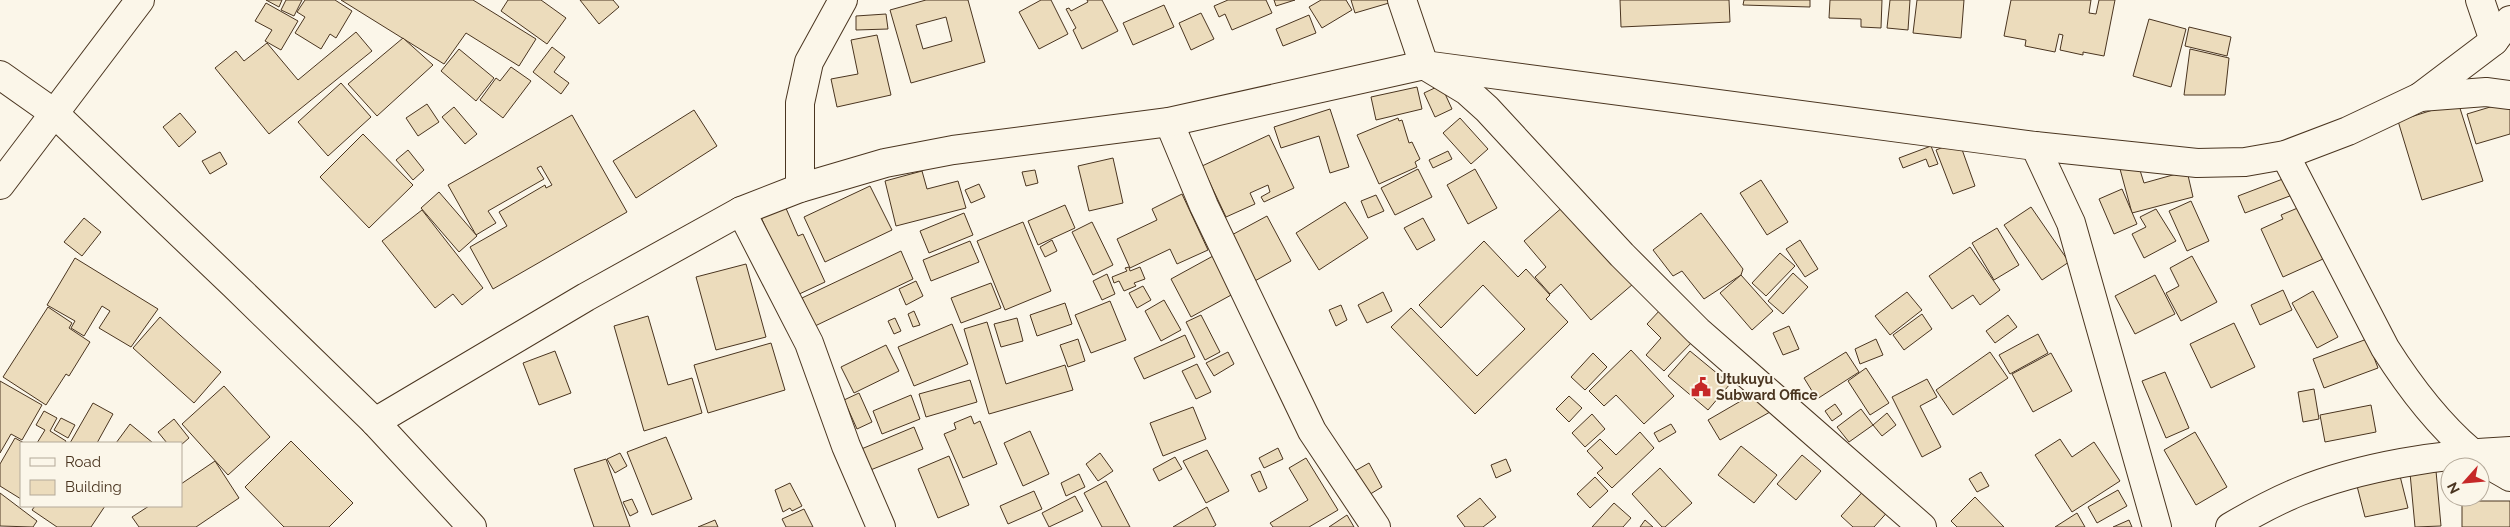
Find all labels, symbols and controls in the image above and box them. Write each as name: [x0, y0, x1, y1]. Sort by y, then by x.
place label: Utukuyu Subward Office: [1716, 371, 1818, 403]
public building icon: Utukuyu Subward Office: [1690, 376, 1712, 398]
legend: [20, 442, 182, 507]
text: Road: [65, 453, 101, 471]
north arrow: [2440, 457, 2490, 507]
text: Building: [65, 478, 122, 496]
text: N: [2444, 480, 2463, 496]

